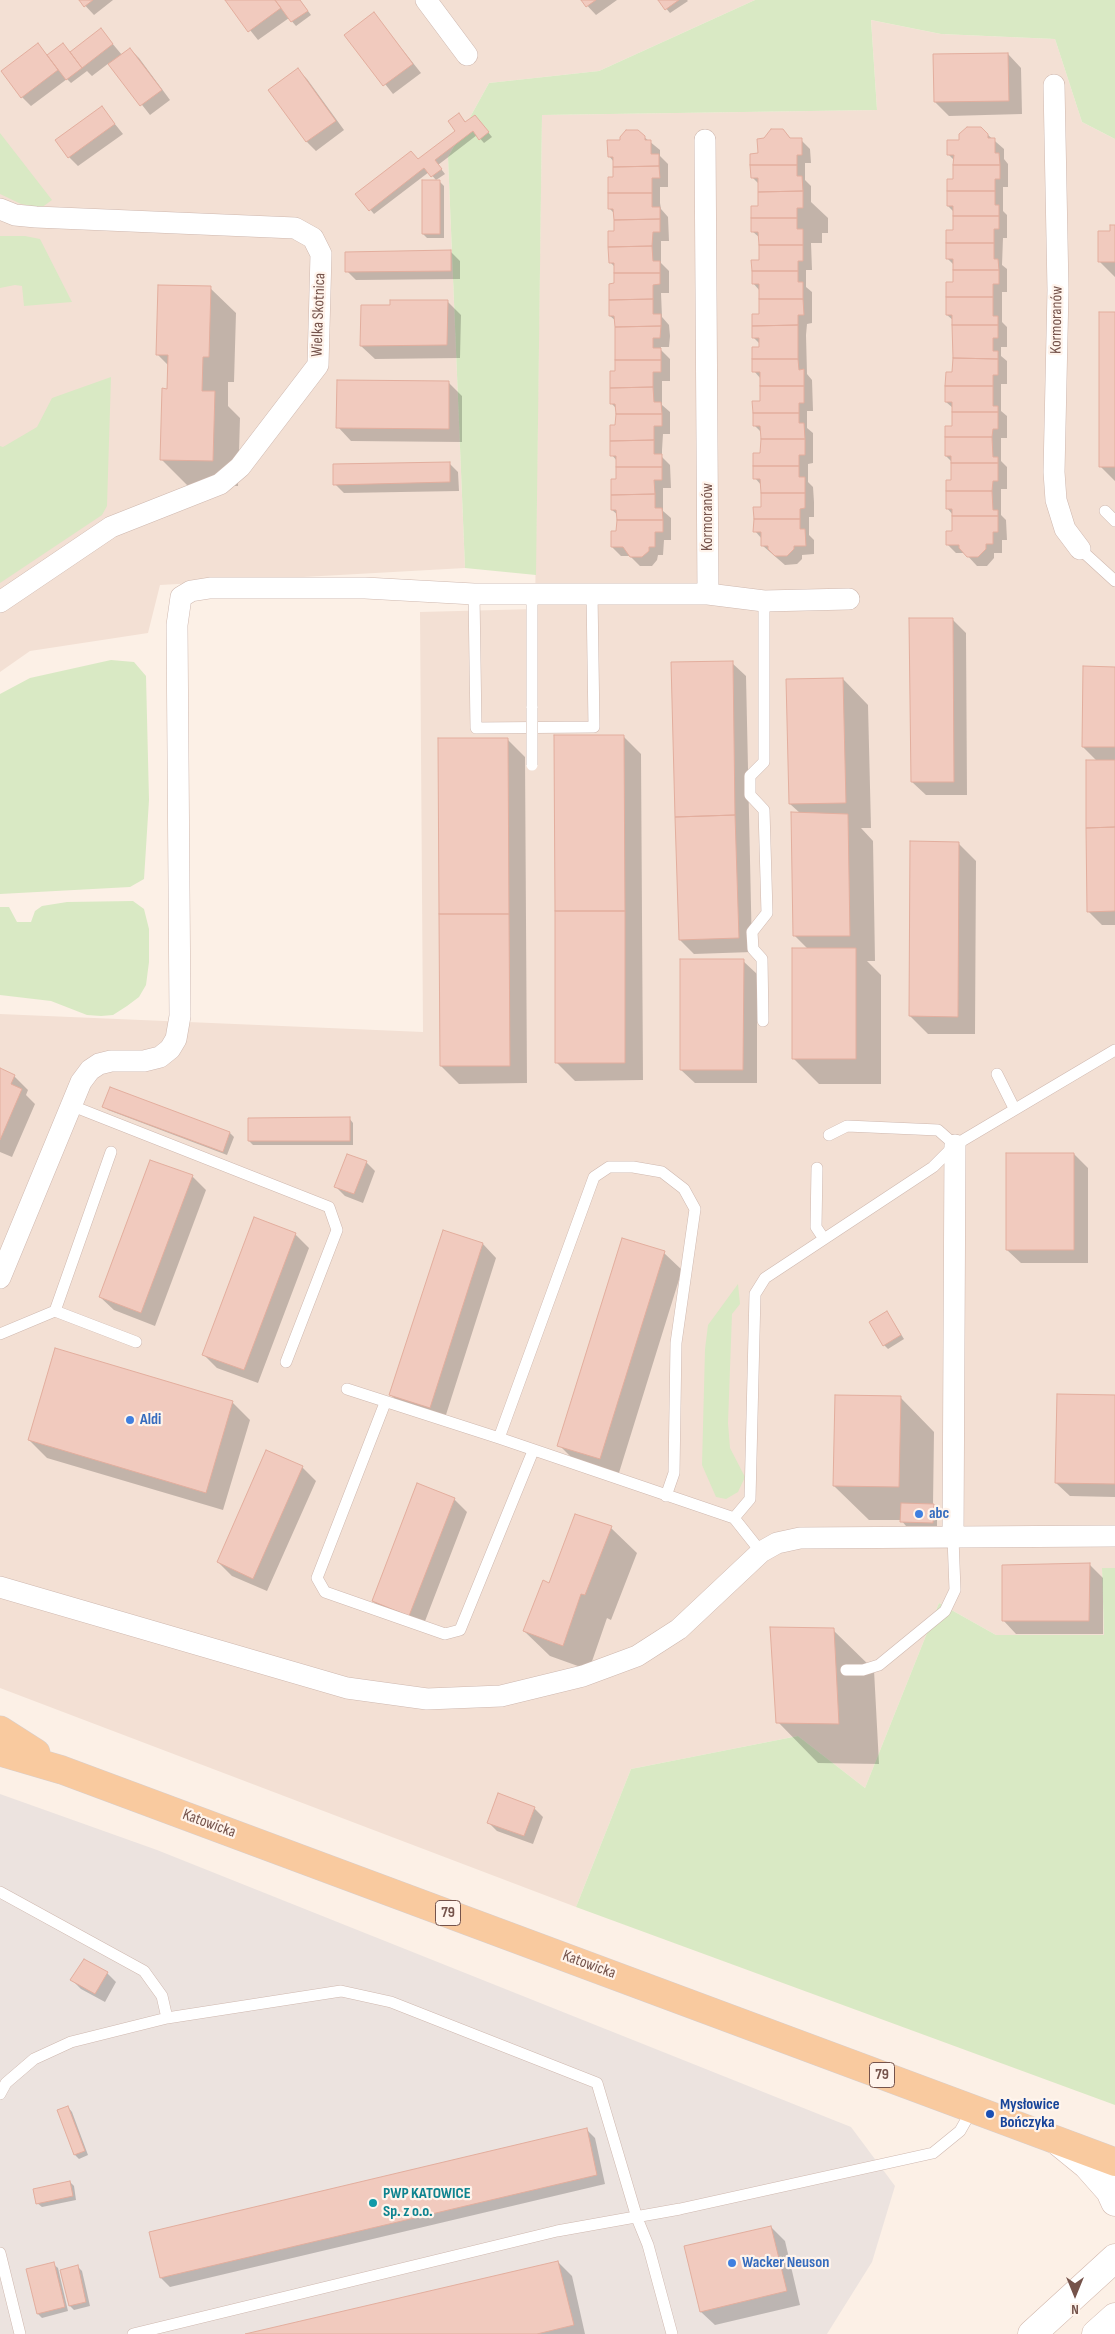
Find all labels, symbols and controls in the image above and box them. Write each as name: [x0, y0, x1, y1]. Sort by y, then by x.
street label: Wielka Skotnica: [308, 273, 330, 357]
street label: Kormoranów: [1047, 286, 1067, 354]
street label: Kormoranów: [698, 483, 718, 551]
place label: Aldi: [140, 1410, 161, 1430]
marker: Aldi: [124, 1414, 136, 1426]
place label: abc: [929, 1504, 949, 1524]
marker: abc: [913, 1508, 925, 1520]
street label: Katowicka: [180, 1806, 238, 1842]
road number: 79: [436, 1900, 460, 1926]
street label: Katowicka: [560, 1947, 618, 1983]
road number: 79: [870, 2062, 894, 2088]
place label: Mysłowice Bończyka: [1000, 2095, 1060, 2133]
marker: Mysłowice Bończyka: [984, 2108, 996, 2120]
place label: PWP KATOWICE Sp. z o.o.: [383, 2184, 471, 2222]
marker: PWP KATOWICE Sp. z o.o.: [367, 2197, 379, 2209]
place label: Wacker Neuson: [742, 2253, 829, 2273]
marker: Wacker Neuson: [726, 2257, 738, 2269]
north arrow: [1050, 2269, 1100, 2319]
text: N: [1071, 2301, 1079, 2318]

